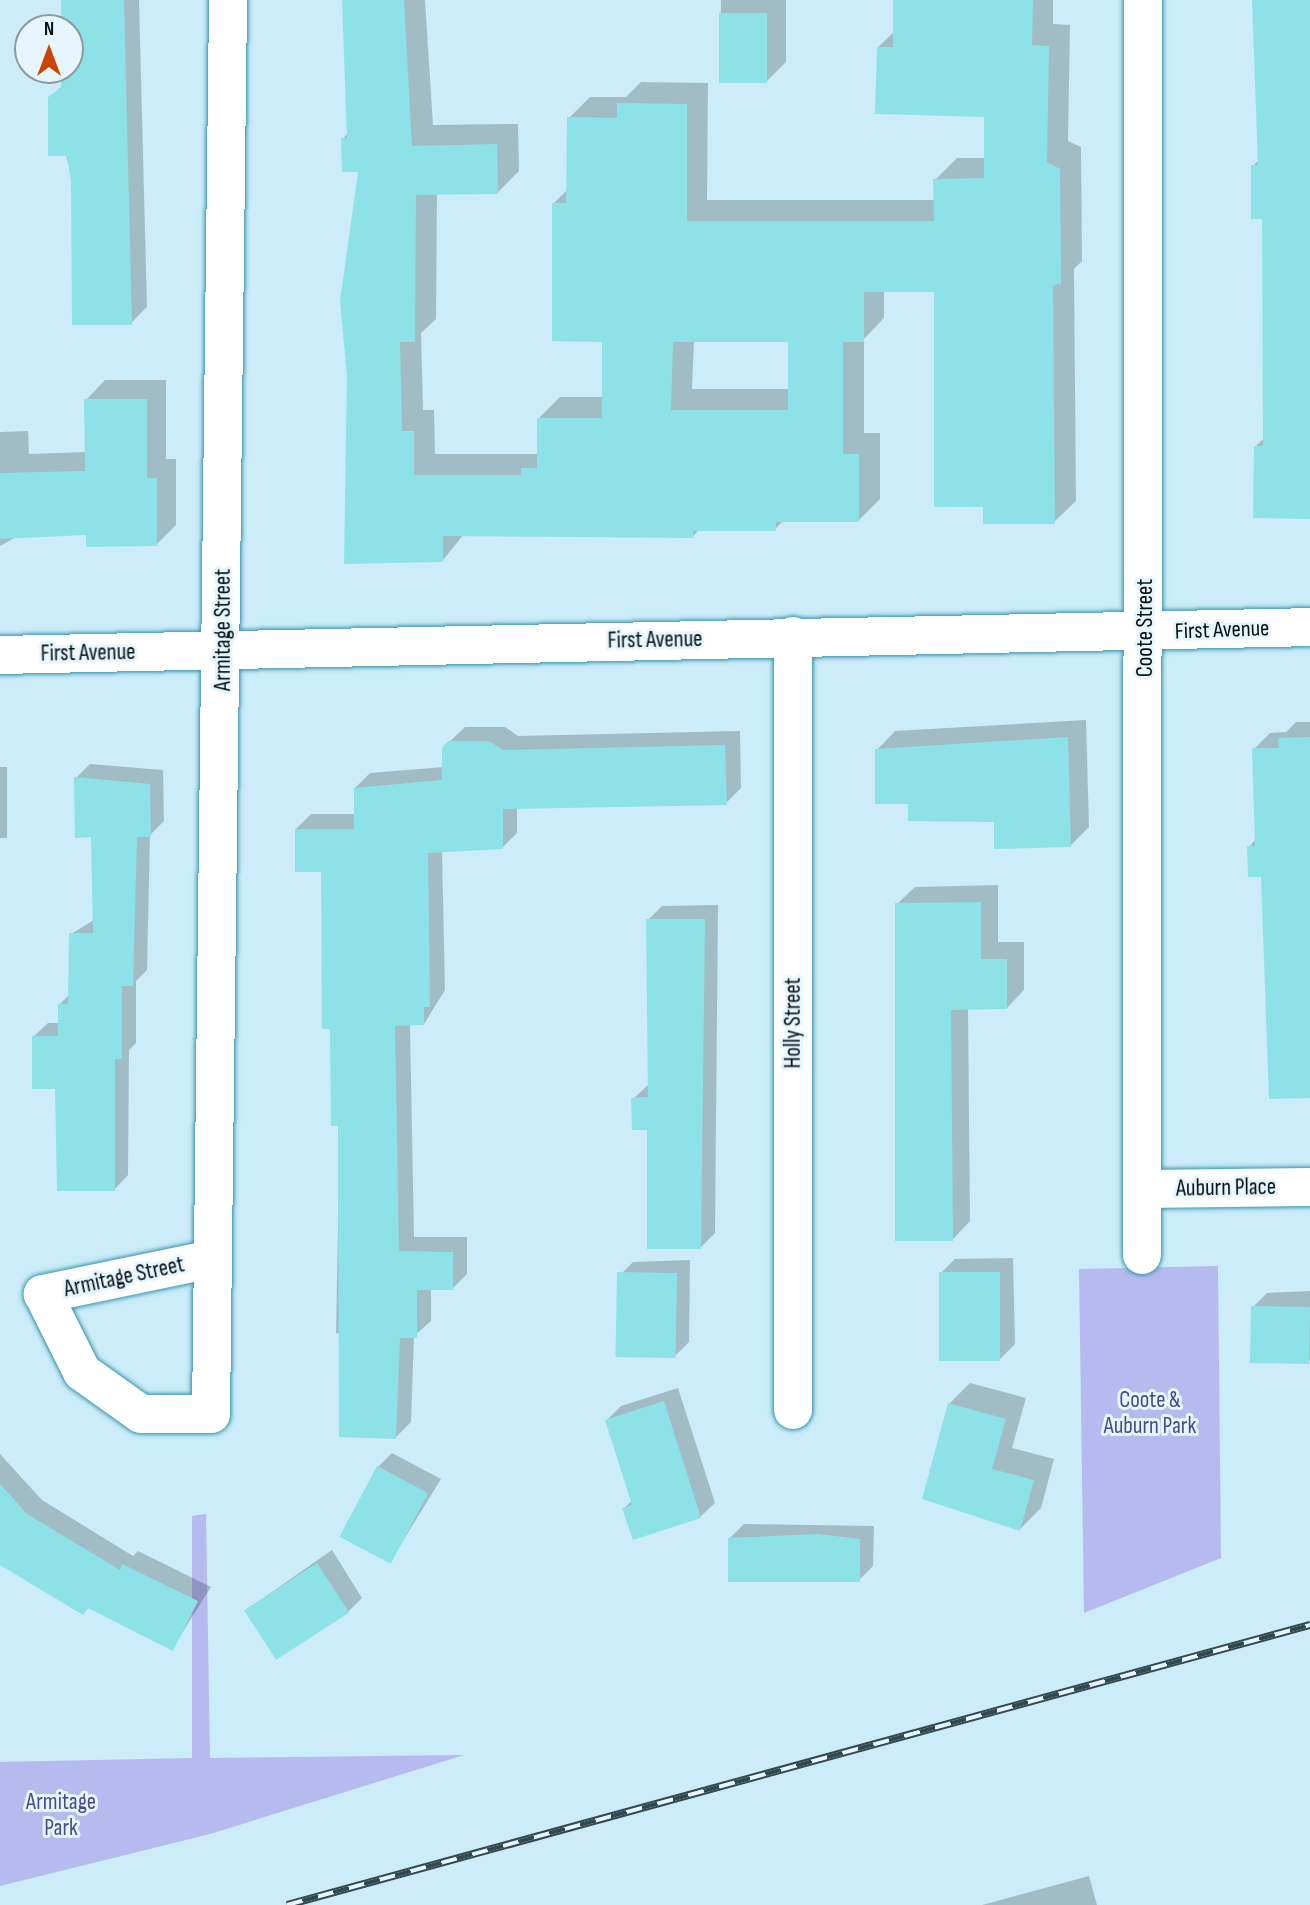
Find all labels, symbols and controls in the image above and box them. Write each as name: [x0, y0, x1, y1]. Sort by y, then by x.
north arrow: [14, 14, 84, 84]
text: N: [44, 18, 54, 41]
street label: Armitage Street: [209, 569, 237, 691]
street label: Coote Street: [1131, 579, 1159, 677]
street label: First Avenue: [1174, 615, 1270, 645]
street label: First Avenue: [607, 625, 703, 655]
street label: First Avenue: [40, 638, 136, 668]
street label: Holly Street: [779, 978, 807, 1068]
street label: Auburn Place: [1176, 1173, 1276, 1203]
street label: Armitage Street: [61, 1251, 187, 1303]
park label: Coote & Auburn Park: [1104, 1386, 1196, 1440]
park label: Armitage Park: [26, 1788, 96, 1842]

